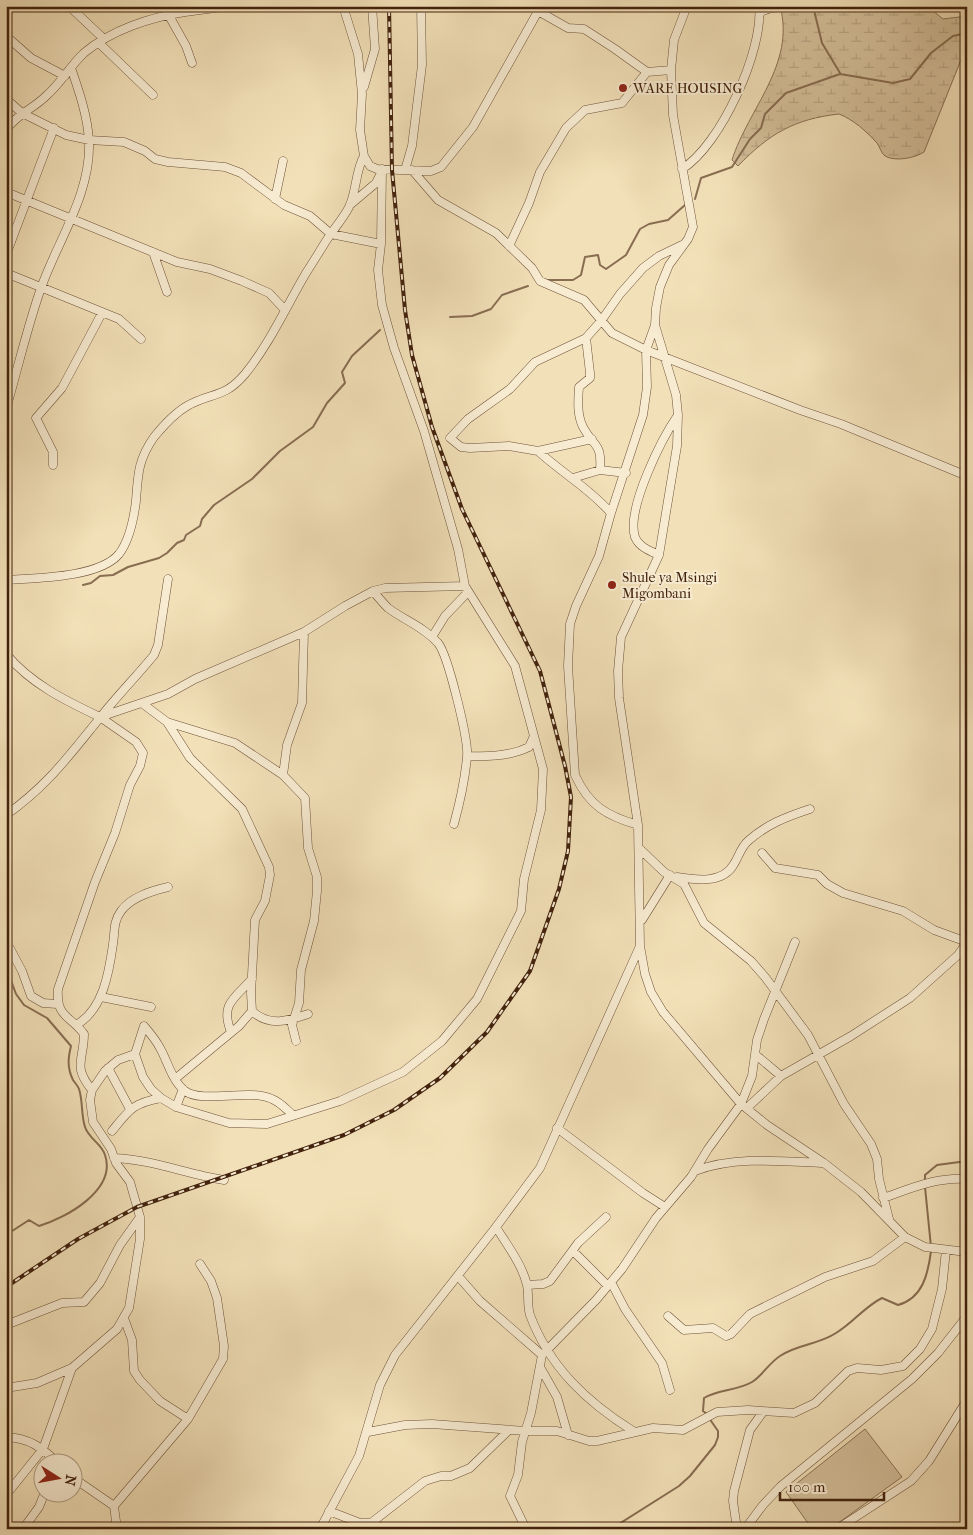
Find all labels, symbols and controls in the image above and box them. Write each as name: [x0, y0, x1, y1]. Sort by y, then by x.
place label: WARE HOUSING: [632, 80, 743, 97]
marker: WARE HOUSING: [617, 82, 629, 94]
place label: Shule ya Msingi Migombani: [622, 569, 717, 602]
marker: Shule ya Msingi Migombani: [606, 579, 618, 591]
north arrow: [32, 1452, 82, 1502]
scale bar: [780, 1470, 884, 1502]
text: N: [61, 1474, 80, 1488]
text: 100 m: [788, 1478, 826, 1496]

